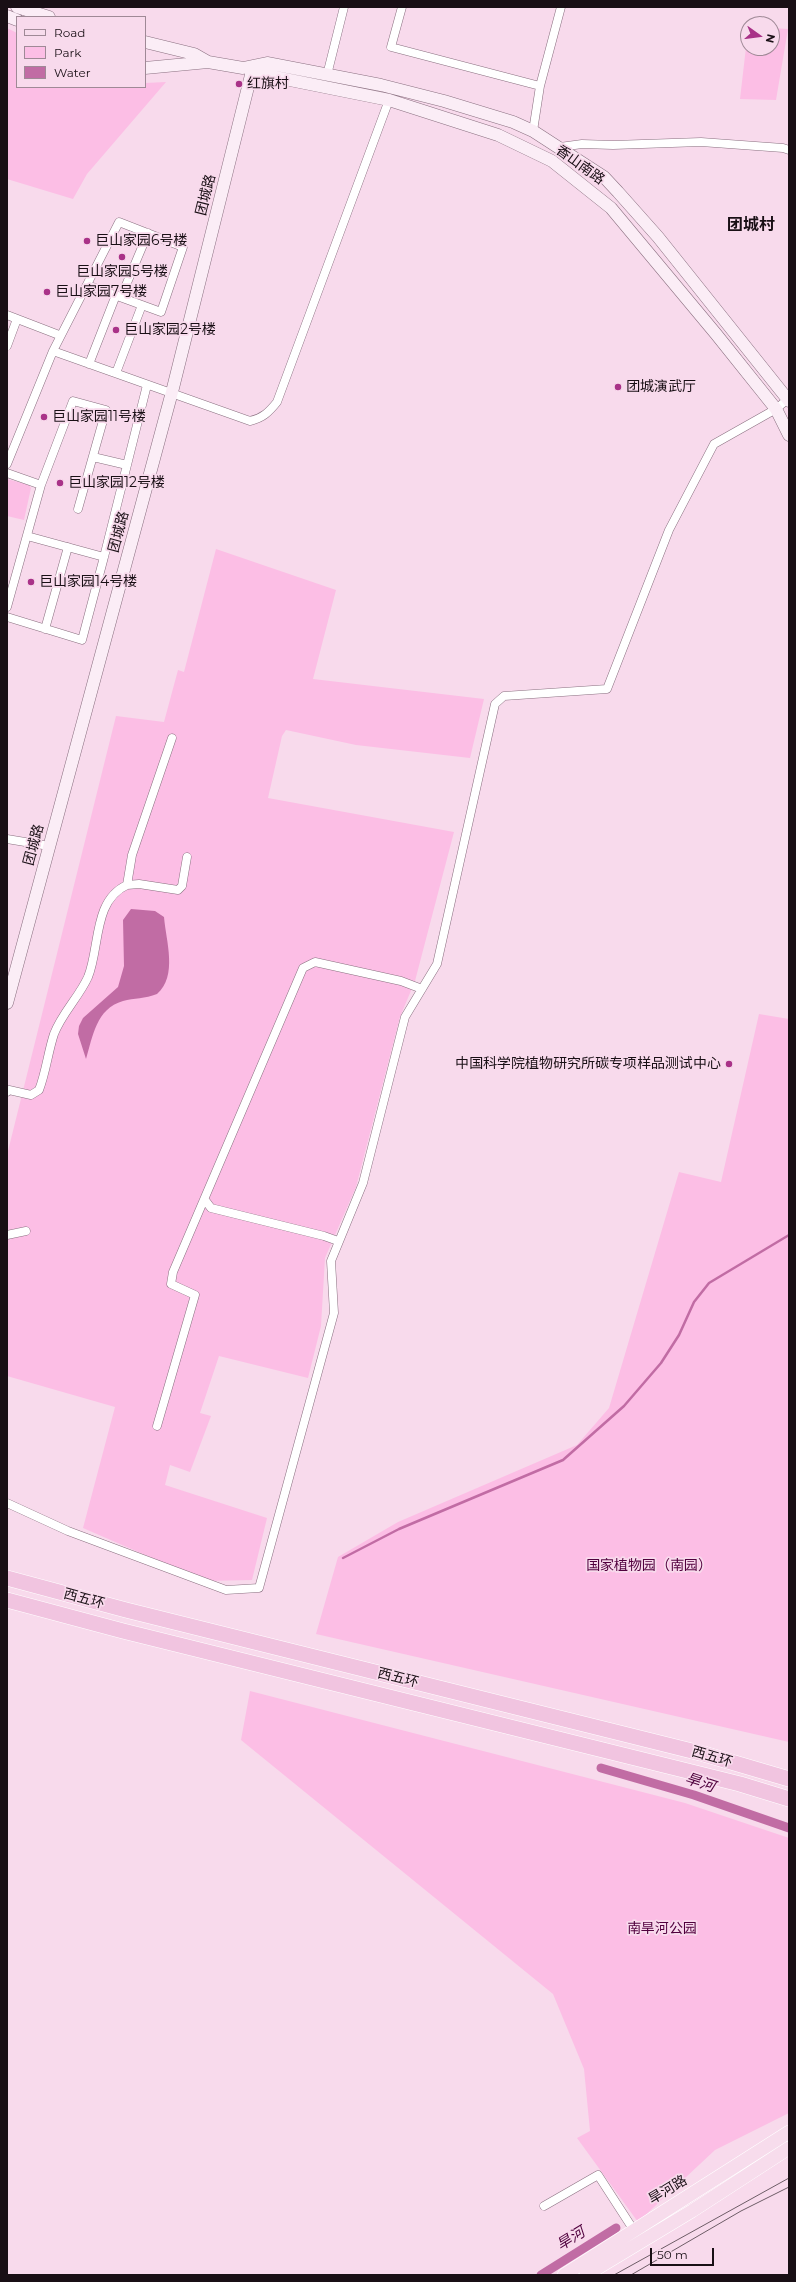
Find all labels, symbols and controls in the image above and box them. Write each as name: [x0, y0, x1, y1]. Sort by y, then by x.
legend: [16, 16, 146, 88]
north arrow: [740, 16, 780, 56]
text: Road: [54, 25, 85, 40]
text: N: [763, 33, 779, 45]
text: Park: [54, 45, 81, 60]
text: Water: [54, 65, 90, 80]
place label: 红旗村: [247, 76, 289, 92]
marker: 红旗村: [234, 79, 244, 89]
street label: 香山南路: [552, 142, 608, 188]
street label: 团城路: [193, 173, 219, 217]
district label: 团城村: [727, 215, 775, 235]
place label: 巨山家园6号楼: [95, 233, 188, 249]
marker: 巨山家园6号楼: [82, 236, 92, 246]
marker: 巨山家园5号楼: [117, 252, 127, 262]
place label: 巨山家园5号楼: [76, 264, 168, 280]
place label: 巨山家园7号楼: [55, 284, 147, 300]
marker: 巨山家园7号楼: [42, 287, 52, 297]
place label: 巨山家园2号楼: [124, 322, 216, 338]
marker: 巨山家园2号楼: [111, 325, 121, 335]
place label: 团城演武厅: [626, 379, 696, 395]
marker: 团城演武厅: [613, 382, 623, 392]
place label: 巨山家园11号楼: [52, 409, 146, 425]
marker: 巨山家园11号楼: [39, 412, 49, 422]
place label: 巨山家园12号楼: [68, 475, 165, 491]
marker: 巨山家园12号楼: [55, 478, 65, 488]
street label: 团城路: [105, 510, 133, 554]
place label: 巨山家园14号楼: [39, 574, 137, 590]
marker: 巨山家园14号楼: [26, 577, 36, 587]
street label: 团城路: [20, 823, 48, 867]
place label: 中国科学院植物研究所碳专项样品测试中心: [455, 1056, 721, 1072]
marker: 中国科学院植物研究所碳专项样品测试中心: [724, 1059, 734, 1069]
park label: 国家植物园（南园）: [586, 1558, 712, 1574]
street label: 西五环: [62, 1585, 106, 1613]
street label: 西五环: [376, 1665, 420, 1691]
street label: 西五环: [689, 1743, 735, 1771]
water label: 旱河: [683, 1770, 717, 1796]
park label: 南旱河公园: [627, 1921, 697, 1937]
street label: 旱河路: [646, 2172, 690, 2208]
water label: 旱河: [554, 2223, 588, 2255]
scale bar: [652, 2240, 716, 2266]
text: 50 m: [657, 2247, 688, 2262]

